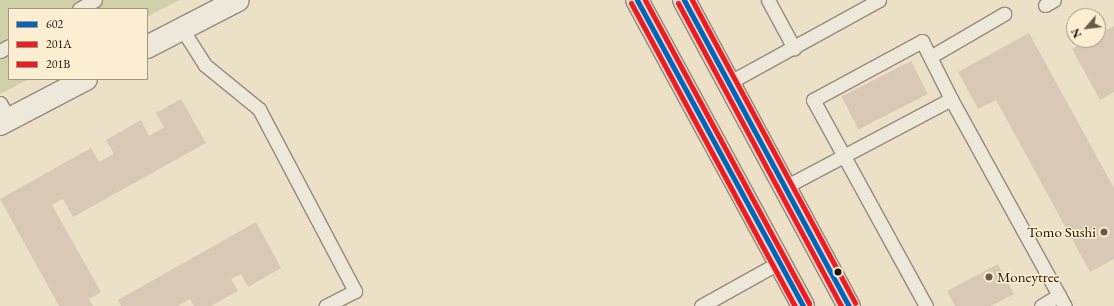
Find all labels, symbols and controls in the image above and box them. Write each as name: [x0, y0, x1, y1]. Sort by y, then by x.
legend: [8, 8, 148, 80]
north arrow: [1066, 8, 1106, 48]
text: 602: [46, 16, 63, 32]
text: N: [1068, 26, 1085, 40]
text: 201A: [46, 36, 72, 52]
text: 201B: [46, 56, 70, 72]
place label: Tomo Sushi: [1027, 223, 1096, 241]
marker: Tomo Sushi: [1099, 227, 1109, 237]
unlabelled marker: [833, 267, 843, 277]
place label: Moneytree: [997, 268, 1059, 286]
marker: Moneytree: [984, 272, 994, 282]

